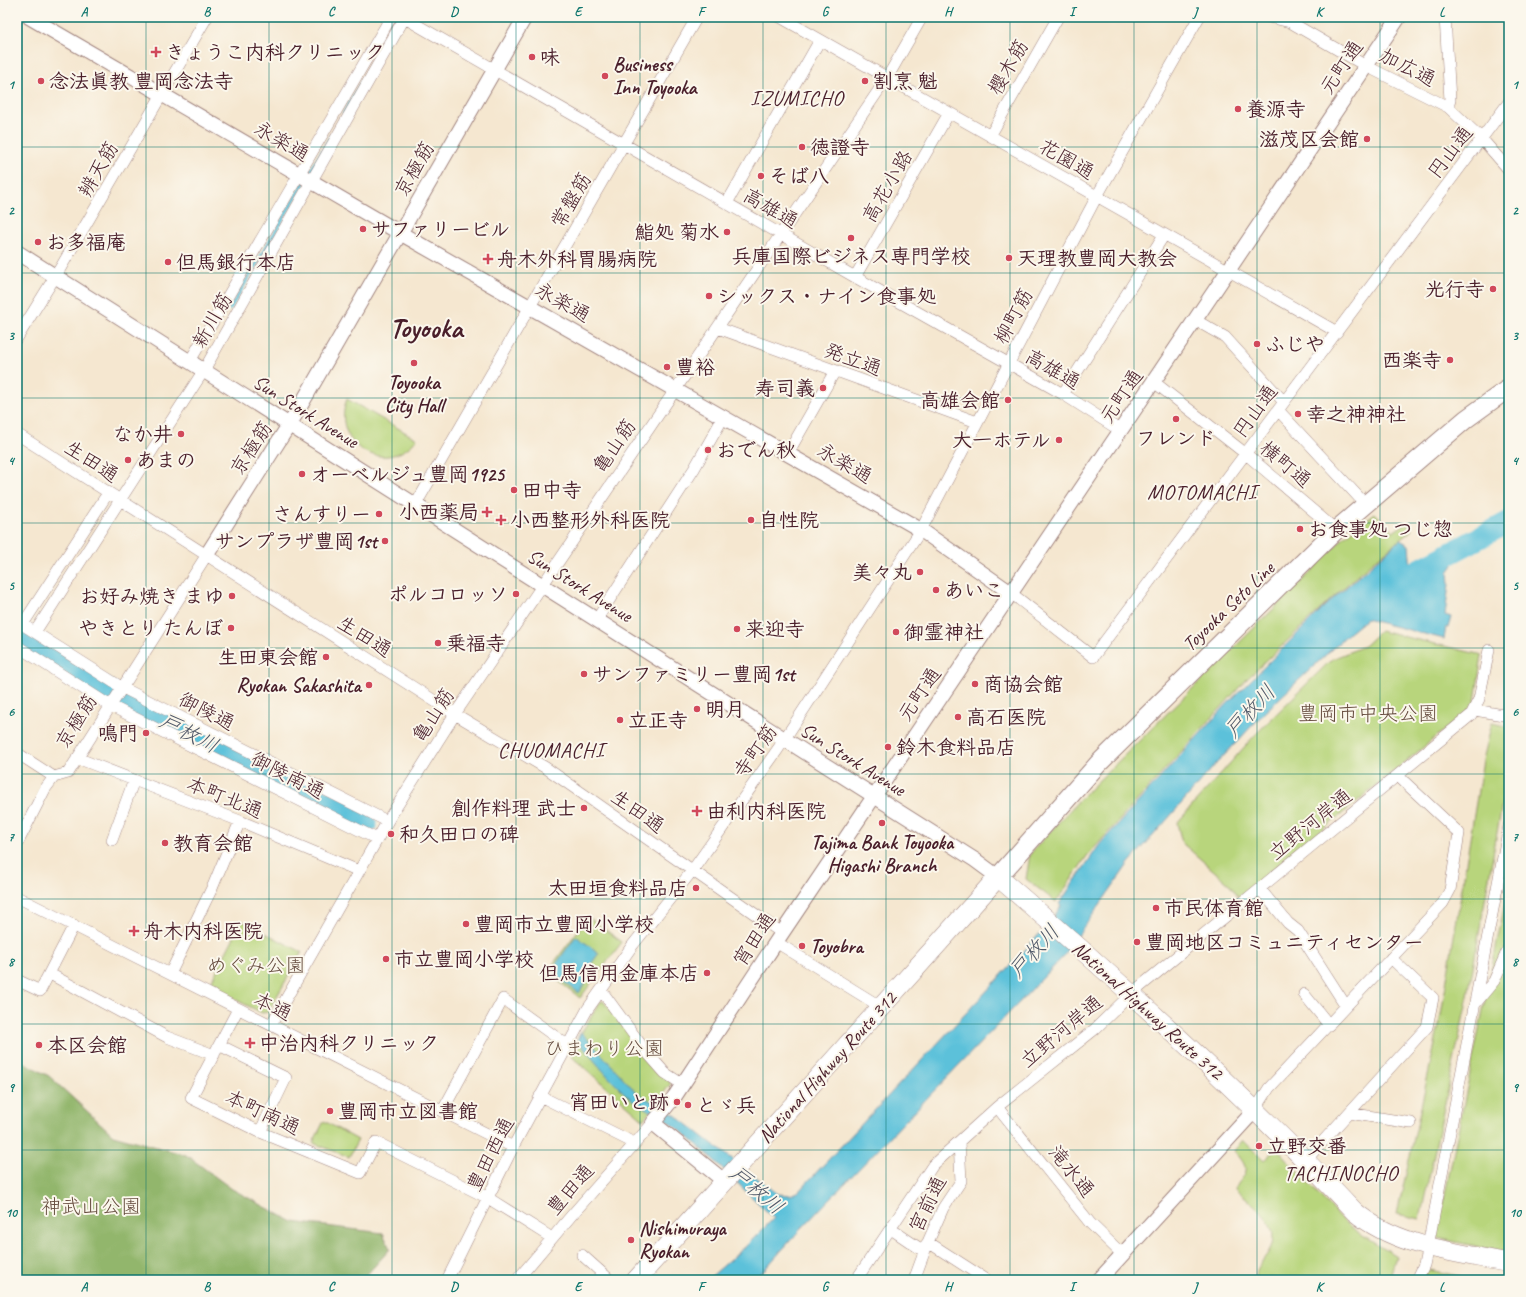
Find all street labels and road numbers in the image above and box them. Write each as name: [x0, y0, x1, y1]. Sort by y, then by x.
street label: 櫻木筋: [983, 35, 1034, 99]
street label: 元町通: [1314, 35, 1369, 99]
street label: 加広通: [1375, 43, 1440, 92]
street label: 永楽通: [250, 116, 314, 167]
street label: 円山通: [1422, 121, 1478, 184]
street label: 花園通: [1035, 134, 1099, 185]
street label: 辨天筋: [73, 137, 124, 201]
street label: 京極筋: [389, 137, 440, 201]
street label: 高花小路: [857, 145, 918, 227]
street label: 常盤筋: [546, 168, 597, 232]
street label: 高雄通: [739, 183, 803, 234]
street label: 永楽通: [530, 277, 595, 328]
street label: 柳町筋: [988, 284, 1039, 349]
street label: 新川筋: [187, 288, 238, 352]
street label: 発立通: [820, 337, 885, 381]
street label: 高雄通: [1021, 344, 1085, 395]
street label: 元町通: [1094, 364, 1149, 428]
street label: Sun Stork Avenue: [248, 369, 364, 454]
street label: 円山通: [1228, 380, 1283, 443]
street label: 亀山筋: [587, 414, 642, 478]
street label: 京極筋: [225, 416, 278, 480]
street label: 生田通: [60, 435, 124, 488]
street label: 横町通: [1255, 436, 1317, 493]
street label: 永楽通: [813, 438, 877, 489]
street label: Sun Stork Avenue: [522, 543, 638, 628]
street label: Toyooka Seto Line: [1177, 555, 1281, 657]
street label: 生田通: [333, 610, 397, 663]
street label: 元町通: [892, 662, 947, 726]
street label: 亀山筋: [407, 683, 460, 747]
street label: 御陵通: [174, 687, 239, 736]
street label: 京極筋: [50, 689, 103, 753]
street label: Sun Stork Avenue: [795, 717, 911, 802]
street label: 寺町筋: [728, 720, 783, 783]
street label: 御陵南通: [246, 746, 329, 805]
street label: 本町北通: [183, 771, 267, 824]
street label: 立野河岸通: [1264, 783, 1357, 866]
street label: 生田通: [606, 784, 669, 839]
street label: 宵田通: [728, 907, 781, 971]
street label: National Highway Route 312: [1067, 936, 1230, 1086]
street label: National Highway Route 312: [753, 985, 903, 1148]
street label: 本通: [249, 986, 296, 1026]
street label: 立野河岸通: [1015, 990, 1108, 1073]
street label: 本町南通: [221, 1084, 304, 1141]
street label: 豊田西通: [461, 1113, 520, 1196]
street label: 滝水通: [1043, 1140, 1100, 1202]
street label: 豊田通: [541, 1158, 599, 1220]
street label: 宮前通: [903, 1172, 952, 1237]

